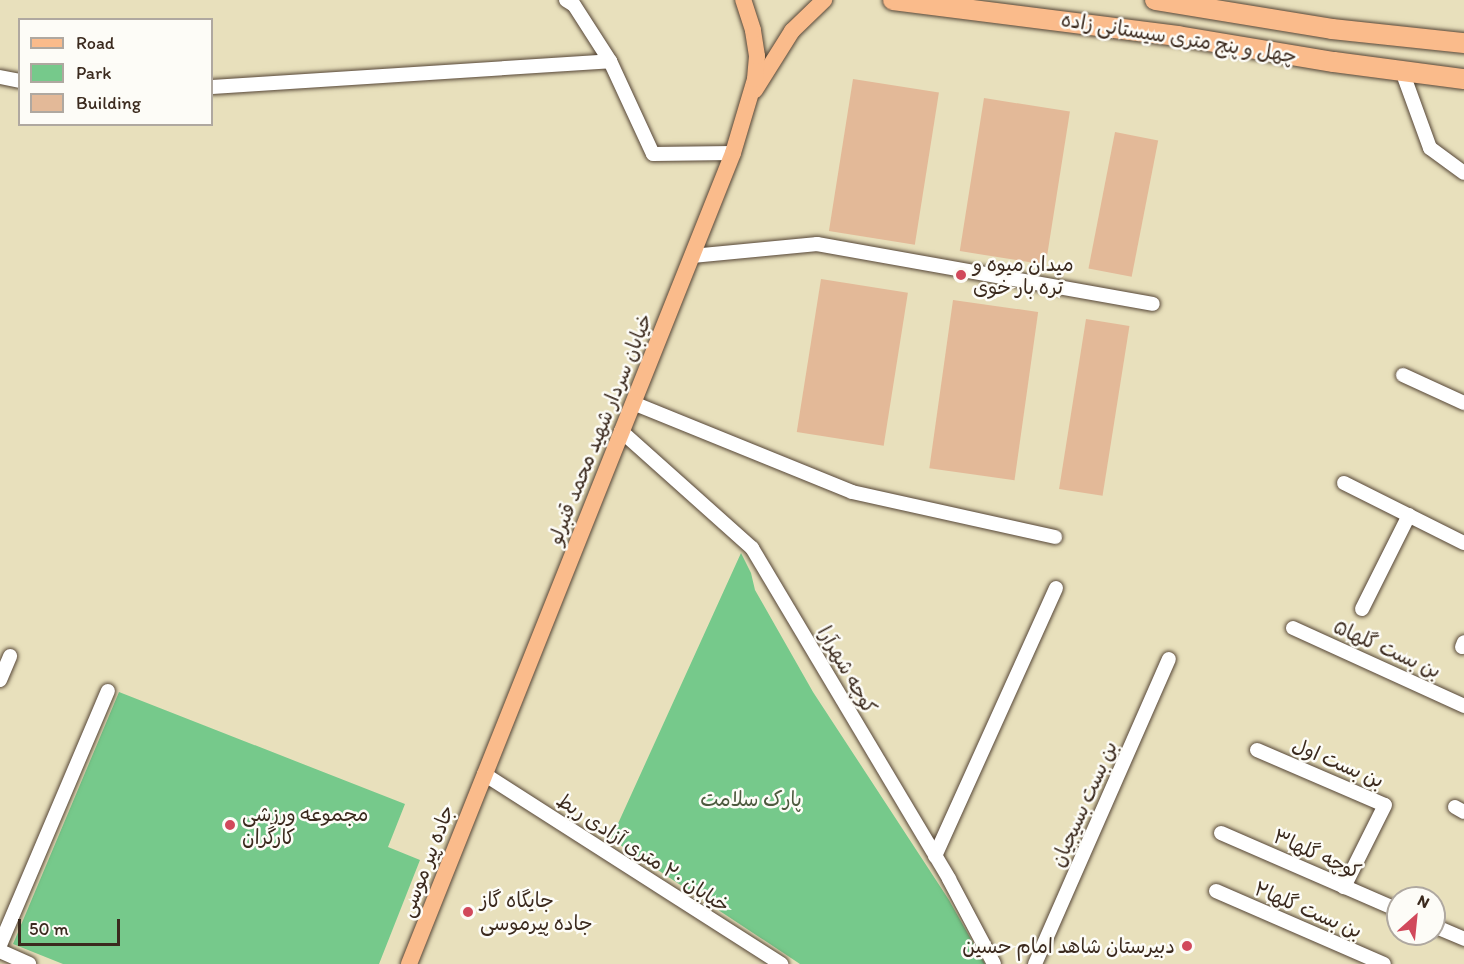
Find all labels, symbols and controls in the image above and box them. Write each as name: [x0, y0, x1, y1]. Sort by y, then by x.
street label: چهل و پنج متری سیستانی زاده: [1059, 8, 1299, 68]
legend: [18, 18, 213, 126]
text: Road: [76, 32, 115, 54]
text: Park: [76, 62, 111, 84]
text: Building: [76, 92, 141, 114]
place label: میدان میوه و تره بار خوی: [973, 252, 1074, 299]
marker: میدان میوه و تره بار خوی: [954, 268, 968, 282]
street label: خیابان سردار شهید محمد قنبرلو: [543, 310, 657, 548]
street label: بن بست گلها۵: [1330, 615, 1444, 683]
street label: کوچه شهرآرا: [812, 622, 882, 718]
street label: بن بست اول: [1289, 733, 1387, 793]
street label: بن بست بسیجیان: [1046, 737, 1122, 871]
park label: پارک سلامت: [700, 787, 802, 811]
street label: خیابان ۲۰ متری آزادی ربط: [552, 788, 734, 918]
place label: مجموعه ورزشی کارگران: [242, 802, 368, 849]
street label: جاده پیر موسی: [395, 802, 459, 920]
marker: مجموعه ورزشی کارگران: [223, 818, 237, 832]
street label: کوچه گلها۳: [1269, 824, 1365, 884]
street label: بن بست گلها۲: [1251, 877, 1365, 943]
north arrow: [1386, 886, 1446, 946]
place label: جایگاه گاز جاده پیرموسی: [480, 888, 593, 935]
text: N: [1414, 890, 1433, 912]
marker: جایگاه گاز جاده پیرموسی: [461, 905, 475, 919]
scale bar: [21, 907, 123, 945]
text: 50 m: [29, 918, 69, 940]
place label: دبیرستان شاهد امام حسین: [962, 934, 1175, 958]
marker: دبیرستان شاهد امام حسین: [1180, 939, 1194, 953]

